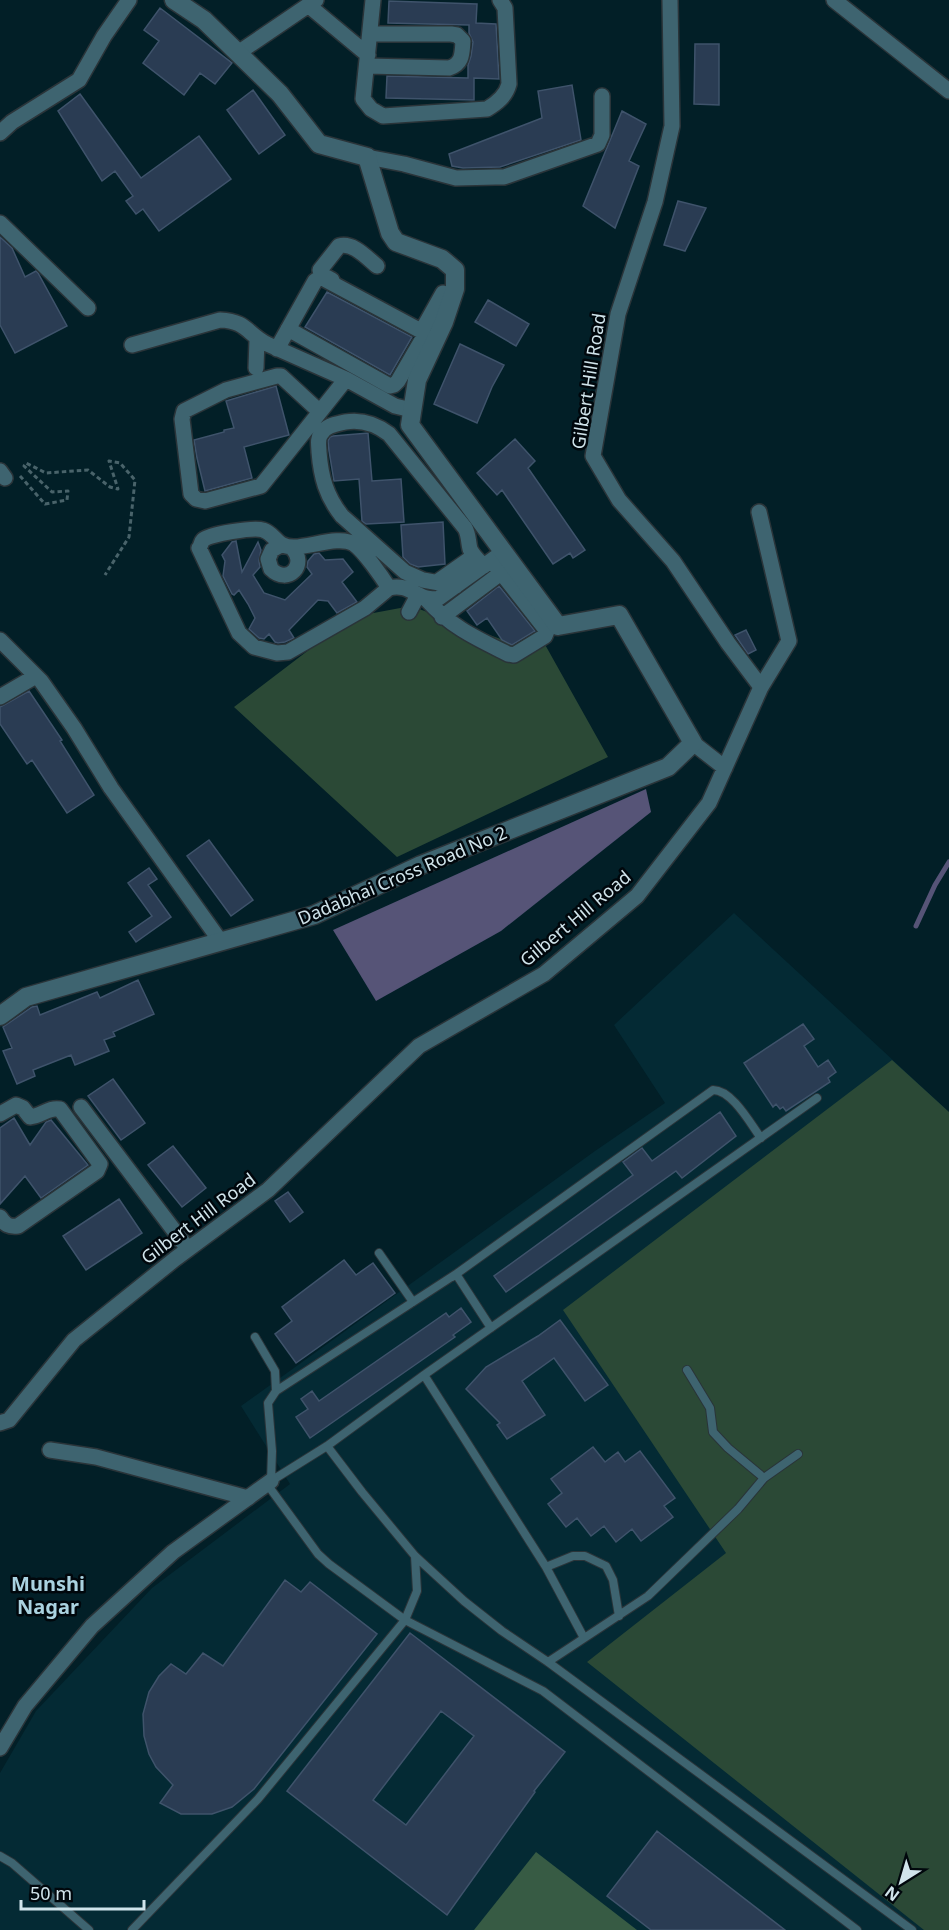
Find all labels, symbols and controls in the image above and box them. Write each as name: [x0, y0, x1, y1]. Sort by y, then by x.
street label: Gilbert Hill Road: [565, 311, 611, 451]
street label: Dadabhai Cross Road No 2: [294, 820, 510, 930]
street label: Gilbert Hill Road: [515, 865, 635, 971]
street label: Gilbert Hill Road: [136, 1167, 260, 1269]
district label: Munshi Nagar: [11, 1570, 85, 1620]
north arrow: [871, 1852, 931, 1912]
scale bar: [21, 1873, 144, 1911]
text: 50 m: [30, 1881, 72, 1905]
text: N: [880, 1881, 904, 1907]

